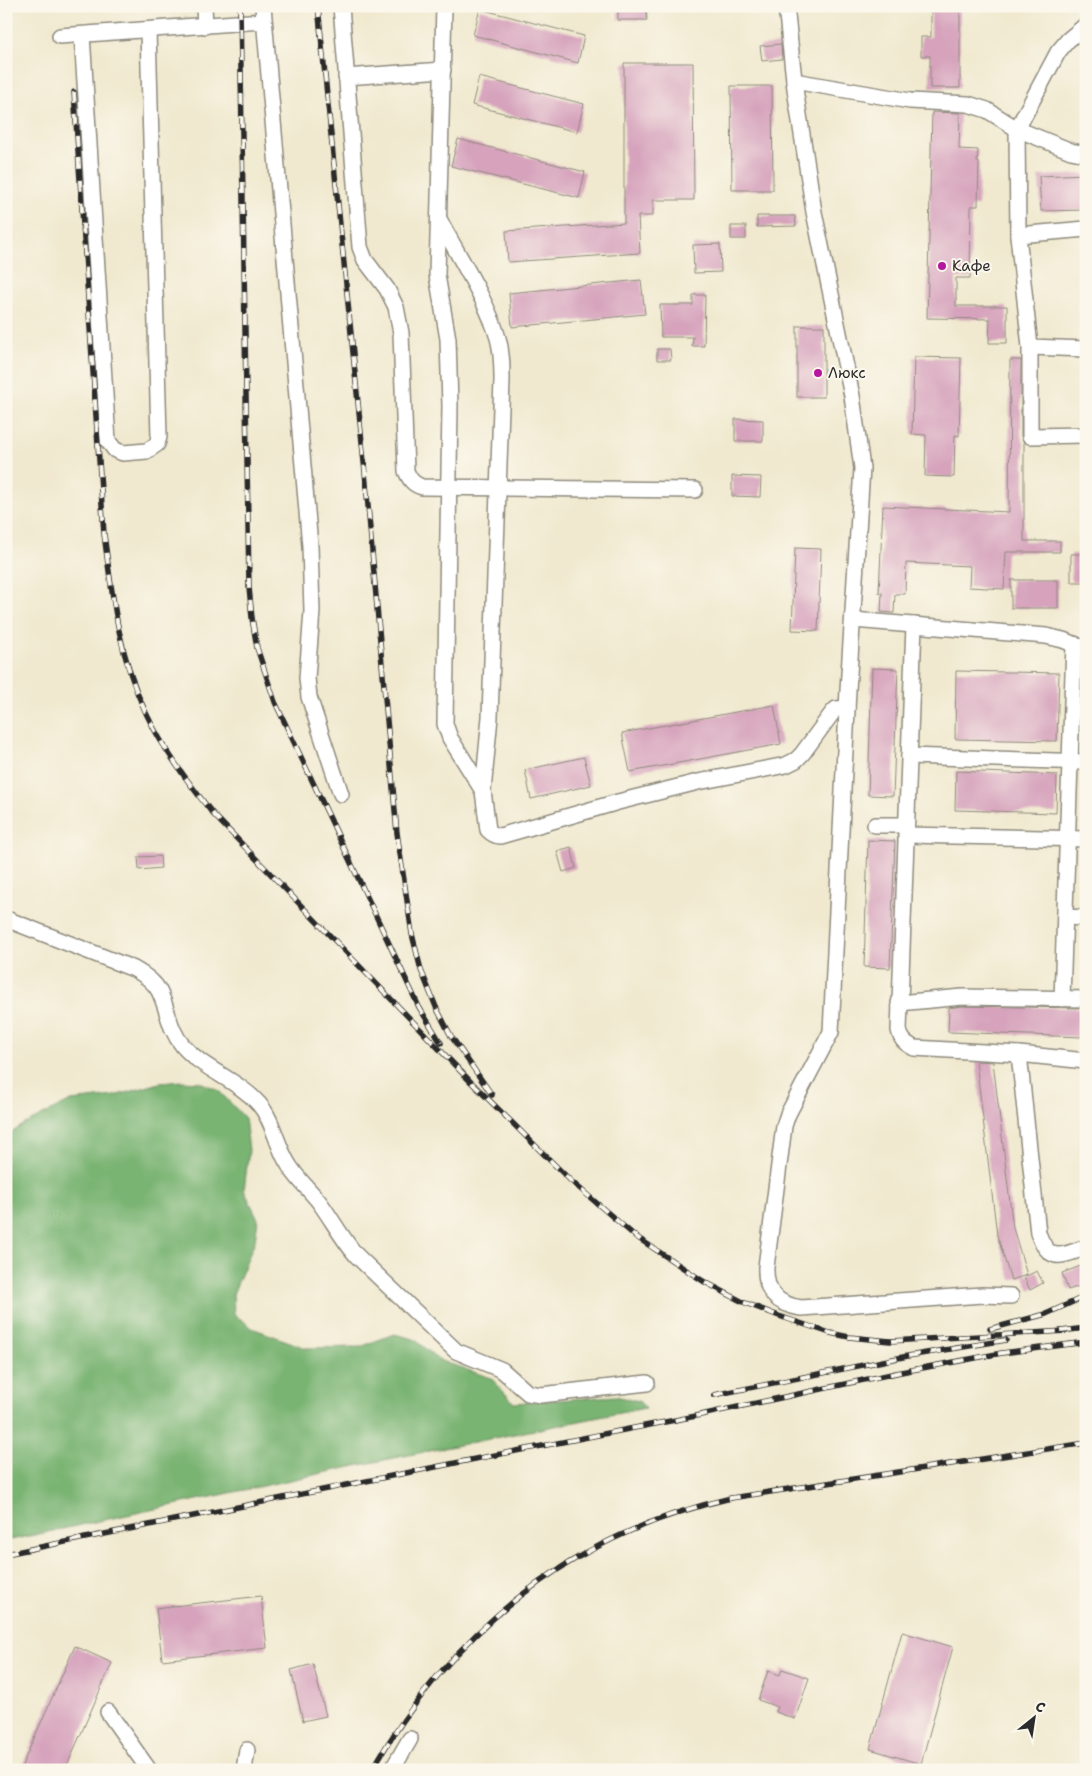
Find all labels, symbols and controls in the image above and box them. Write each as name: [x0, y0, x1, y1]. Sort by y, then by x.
place label: Кафе: [952, 256, 991, 276]
marker: Кафе: [936, 260, 948, 272]
place label: Люкс: [828, 363, 866, 383]
marker: Люкс: [812, 367, 824, 379]
north arrow: [1010, 1694, 1060, 1744]
text: С: [1032, 1697, 1049, 1717]

